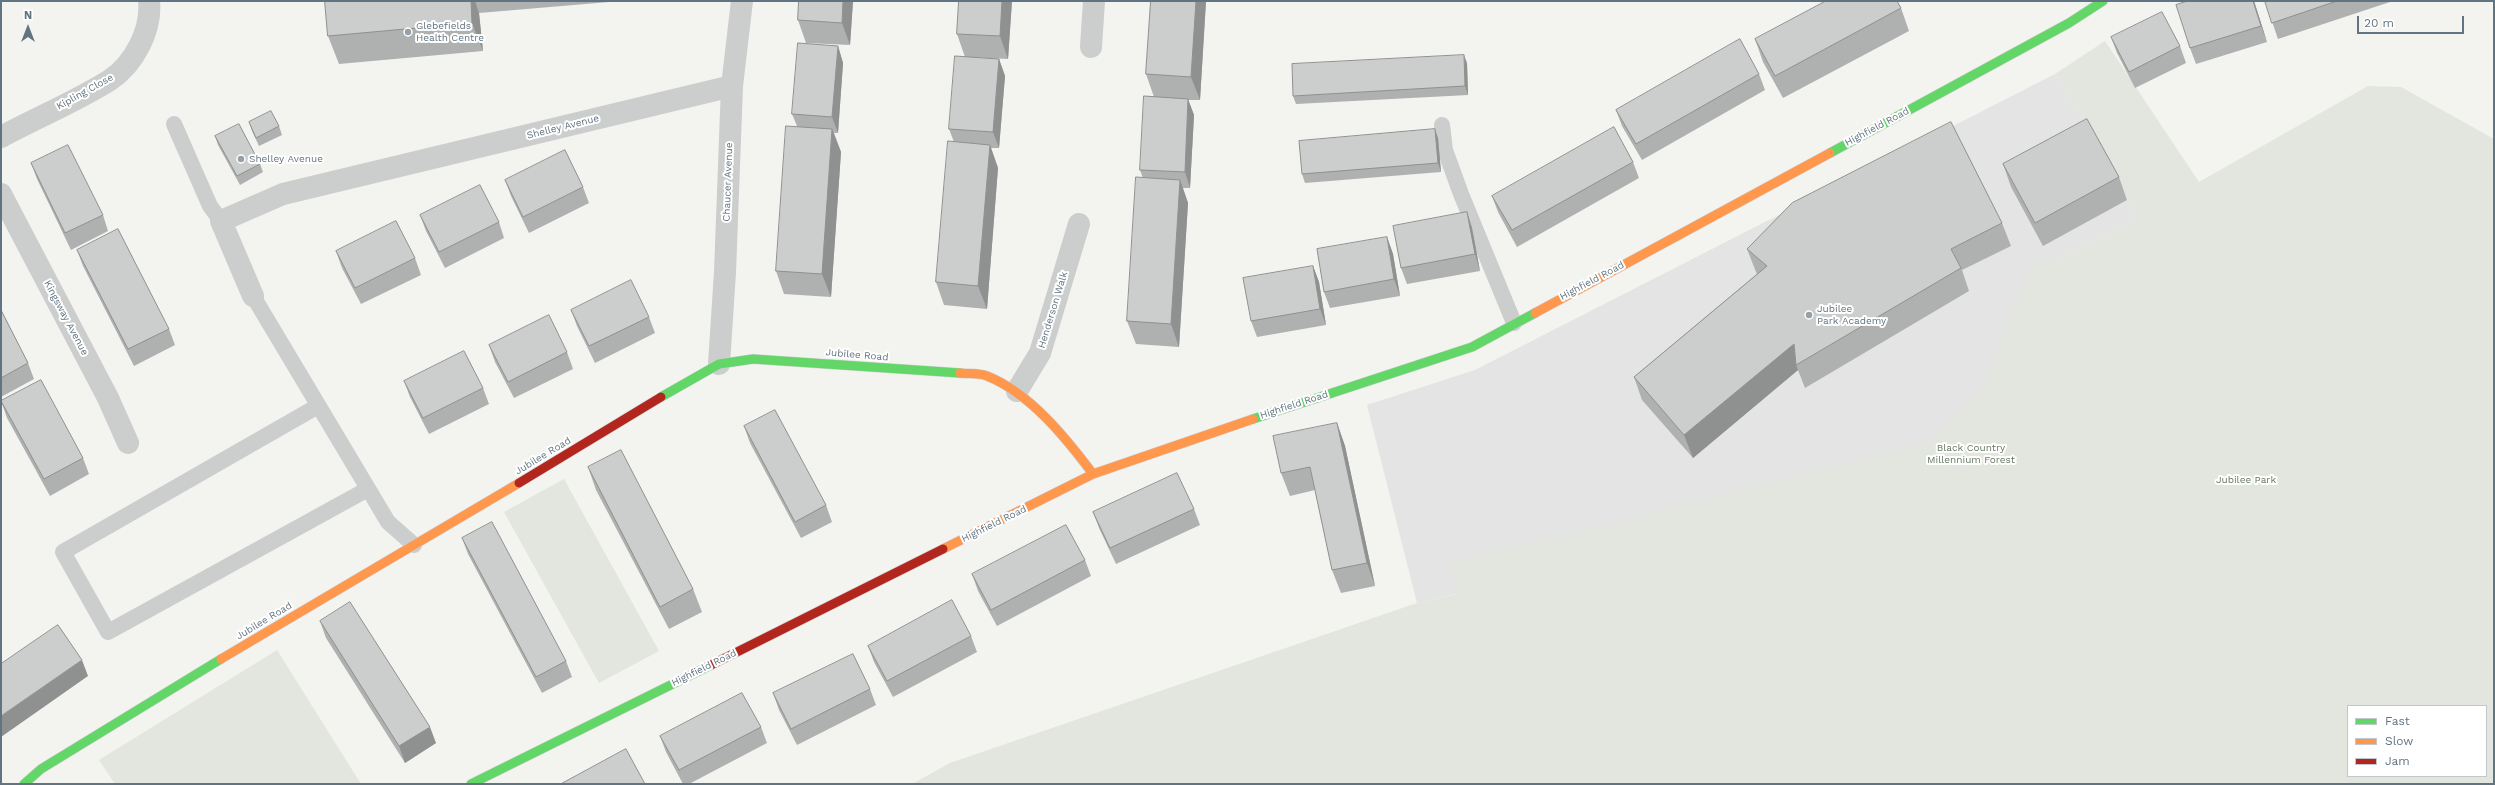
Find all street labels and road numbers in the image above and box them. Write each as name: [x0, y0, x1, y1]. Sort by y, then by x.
street label: Kipling Close: [55, 71, 115, 113]
street label: Highfield Road: [1843, 105, 1911, 149]
street label: Shelley Avenue: [526, 112, 600, 142]
street label: Chaucer Avenue: [721, 142, 735, 222]
street label: Highfield Road: [1558, 259, 1626, 303]
street label: Henderson Walk: [1036, 270, 1070, 350]
street label: Kingsway Avenue: [41, 278, 91, 358]
street label: Jubilee Road: [825, 346, 889, 364]
street label: Highfield Road: [1258, 388, 1330, 422]
street label: Jubilee Road: [513, 435, 573, 477]
street label: Highfield Road: [959, 503, 1029, 545]
street label: Jubilee Road: [234, 600, 294, 642]
street label: Highfield Road: [669, 647, 739, 689]

